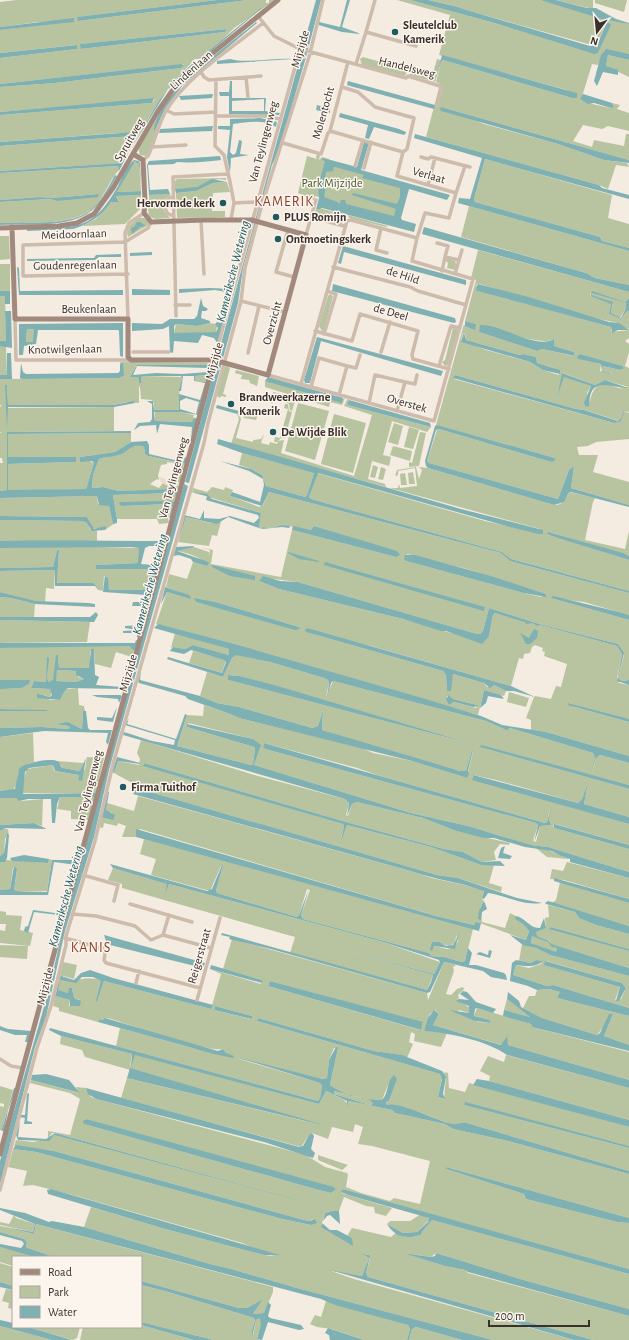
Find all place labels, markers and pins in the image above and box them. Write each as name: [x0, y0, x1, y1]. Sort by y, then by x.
place label: Sleutelclub Kamerik: [403, 19, 457, 45]
marker: Sleutelclub Kamerik: [390, 27, 400, 37]
place label: Hervormde kerk: [137, 197, 215, 209]
marker: Hervormde kerk: [218, 198, 228, 208]
place label: PLUS Romijn: [284, 211, 346, 224]
marker: PLUS Romijn: [271, 212, 281, 222]
place label: Ontmoetingskerk: [286, 233, 371, 245]
marker: Ontmoetingskerk: [273, 234, 283, 244]
place label: Brandweerkazerne Kamerik: [239, 391, 331, 417]
marker: Brandweerkazerne Kamerik: [226, 399, 236, 409]
place label: De Wijde Blik: [281, 426, 347, 439]
marker: De Wijde Blik: [268, 427, 278, 437]
place label: Firma Tuithof: [131, 781, 197, 793]
marker: Firma Tuithof: [118, 782, 128, 792]

